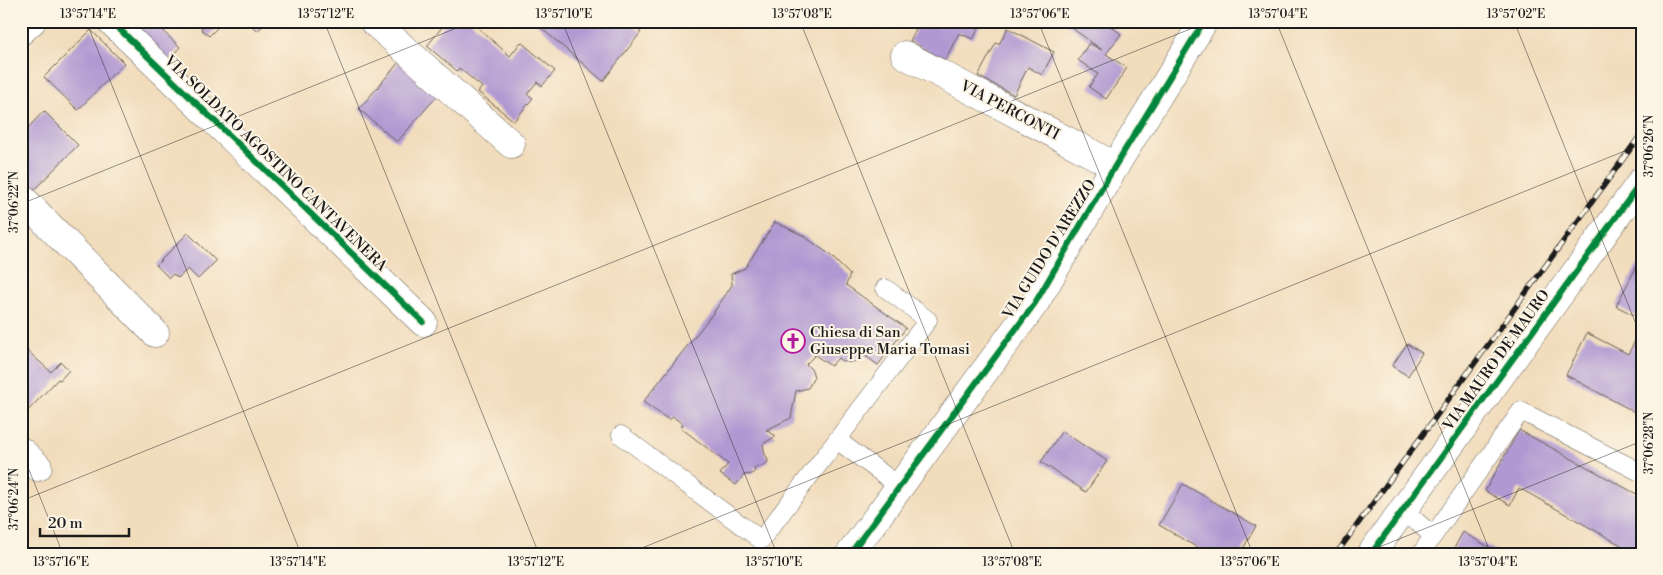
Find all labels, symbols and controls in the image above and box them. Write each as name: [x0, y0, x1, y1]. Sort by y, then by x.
text: 13°57'14"E: [60, 7, 116, 22]
text: 13°57'12"E: [298, 7, 354, 22]
text: 13°57'10"E: [536, 7, 592, 22]
text: 13°57'08"E: [772, 7, 832, 22]
text: 13°57'06"E: [1010, 7, 1070, 22]
text: 13°57'04"E: [1248, 7, 1308, 22]
text: 13°57'02"E: [1487, 7, 1545, 22]
street label: VIA SOLDATO AGOSTINO CANTAVENERA: [159, 51, 392, 276]
street label: VIA PERCONTI: [956, 76, 1063, 145]
text: 37°06'26"N: [1642, 115, 1657, 177]
text: 37°06'22"N: [7, 171, 22, 233]
street label: VIA GUIDO D'AREZZO: [998, 176, 1100, 324]
street label: VIA MAURO DE MAURO: [1438, 286, 1554, 435]
place label: Chiesa di San Giuseppe Maria Tomasi: [810, 323, 970, 359]
church icon: Chiesa di San Giuseppe Maria Tomasi: [780, 328, 806, 354]
text: 37°06'28"N: [1642, 412, 1657, 474]
text: 37°06'24"N: [7, 468, 22, 530]
scale bar: [40, 505, 129, 537]
text: 20 m: [48, 514, 83, 533]
text: 13°57'16"E: [33, 555, 89, 570]
text: 13°57'14"E: [270, 555, 326, 570]
text: 13°57'12"E: [508, 555, 564, 570]
text: 13°57'10"E: [746, 555, 802, 570]
text: 13°57'08"E: [982, 555, 1042, 570]
text: 13°57'06"E: [1220, 555, 1280, 570]
text: 13°57'04"E: [1458, 555, 1518, 570]

